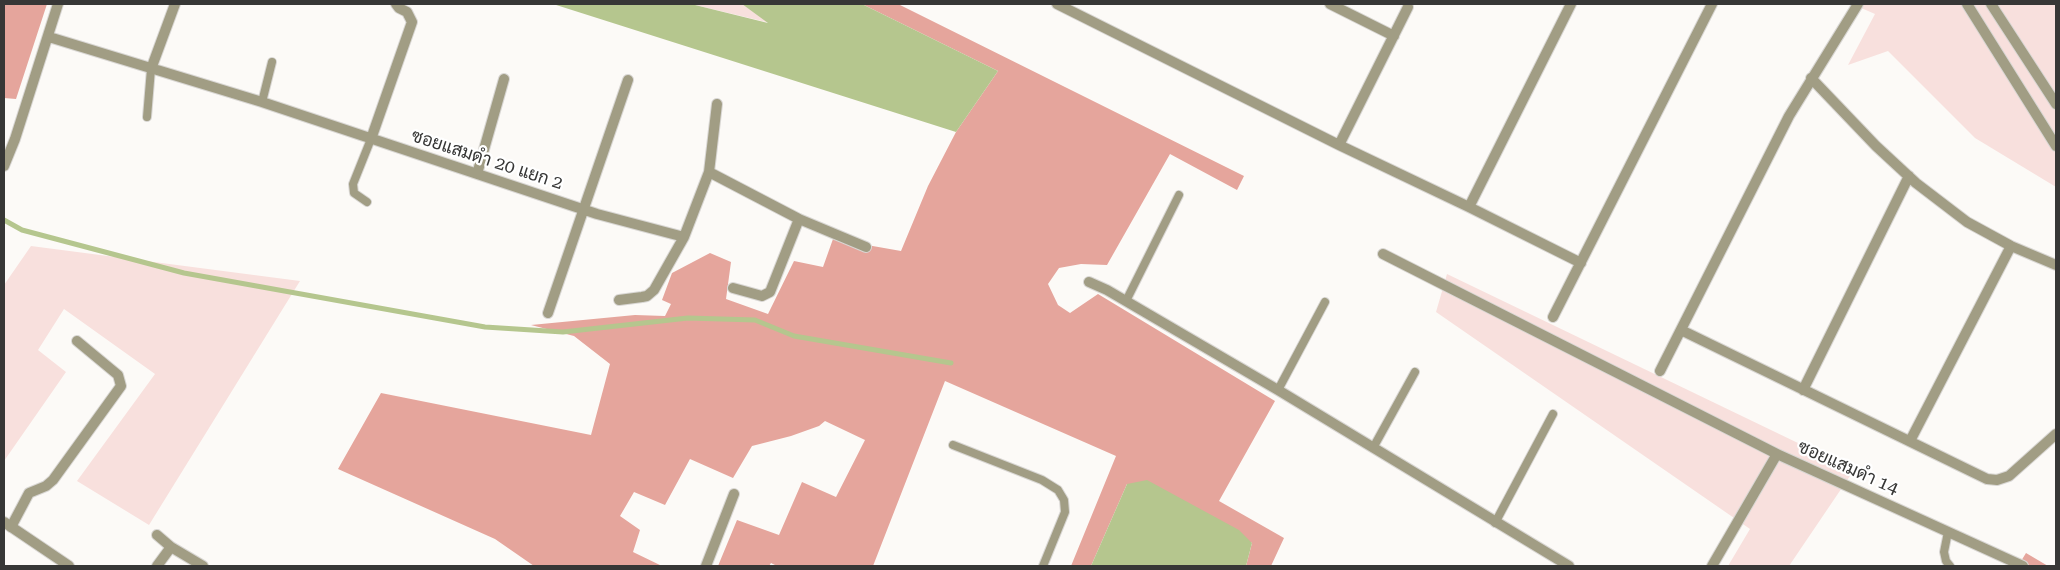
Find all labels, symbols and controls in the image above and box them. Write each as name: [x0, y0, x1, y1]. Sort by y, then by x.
street label: ซอยแสมดำ 20 แยก 2: [408, 125, 566, 195]
street label: ซอยแสมดำ 14: [1794, 436, 1902, 500]

